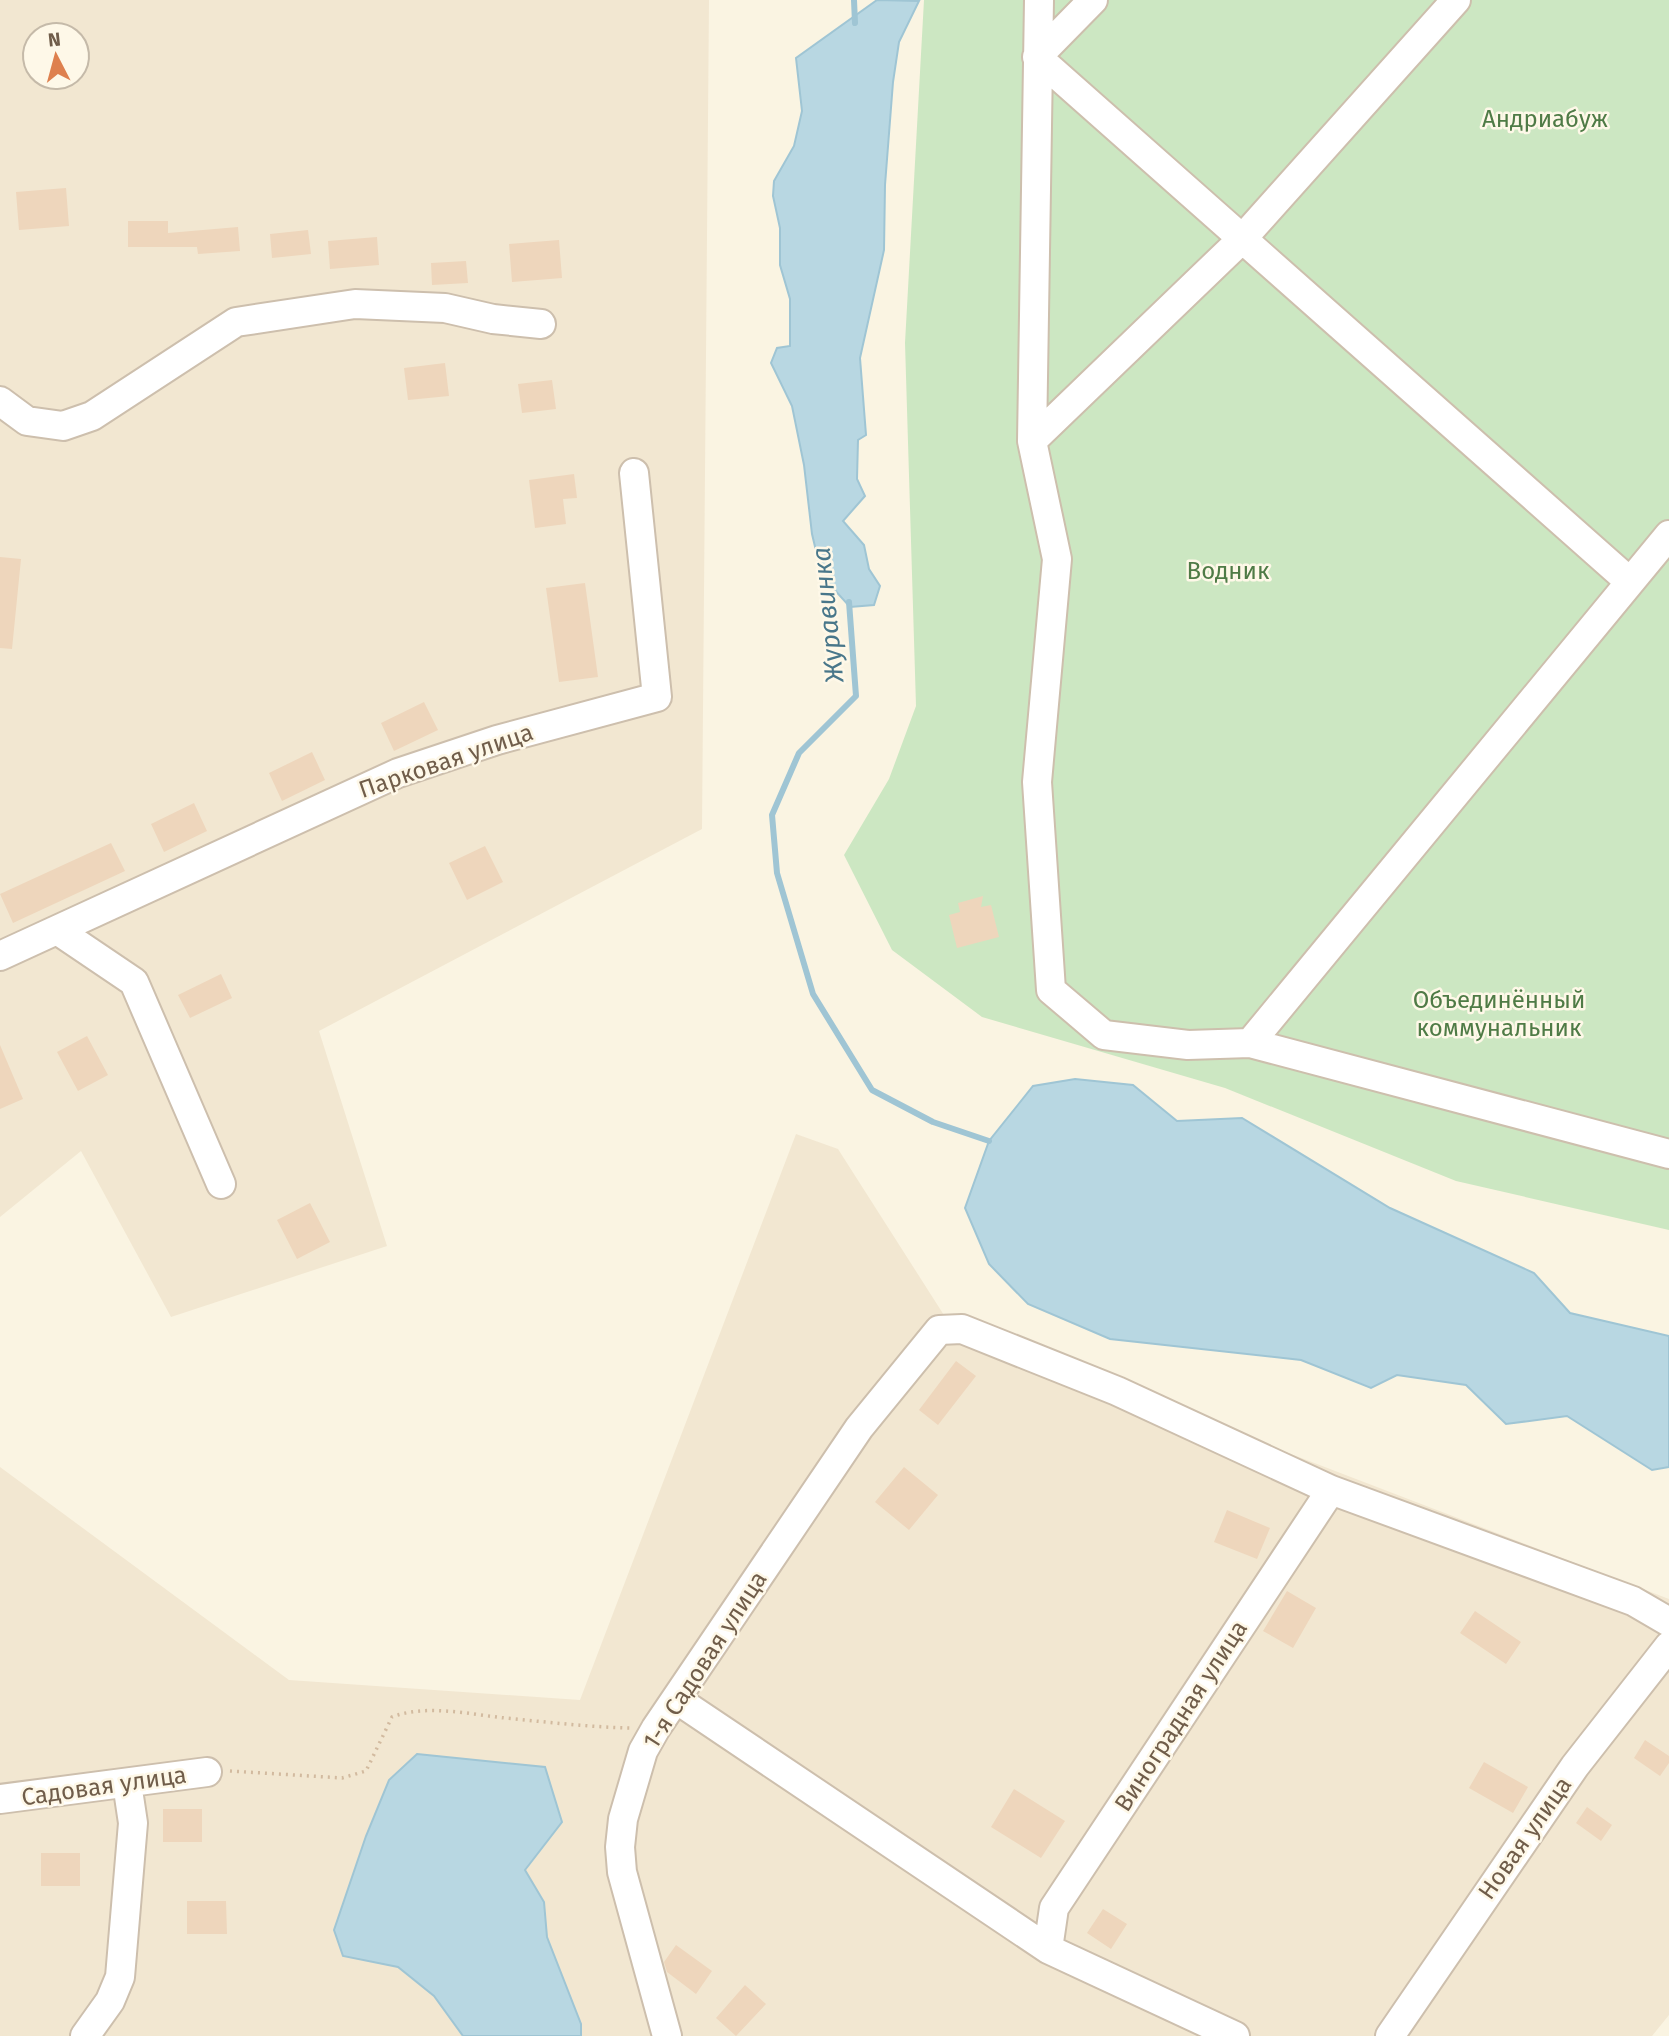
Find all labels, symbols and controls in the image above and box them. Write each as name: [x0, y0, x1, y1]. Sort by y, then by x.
north arrow: [21, 21, 91, 91]
text: N: [47, 27, 62, 52]
park label: Андриабуж: [1482, 105, 1608, 133]
water label: Журавинка: [805, 546, 851, 685]
park label: Водник: [1187, 557, 1270, 585]
street label: Парковая улица: [355, 718, 537, 804]
park label: Объединённый коммунальник: [1413, 986, 1585, 1042]
street label: 1-я Садовая улица: [637, 1566, 773, 1754]
street label: Виноградная улица: [1109, 1615, 1253, 1817]
street label: Садовая улица: [20, 1761, 188, 1811]
street label: Новая улица: [1472, 1771, 1578, 1905]

